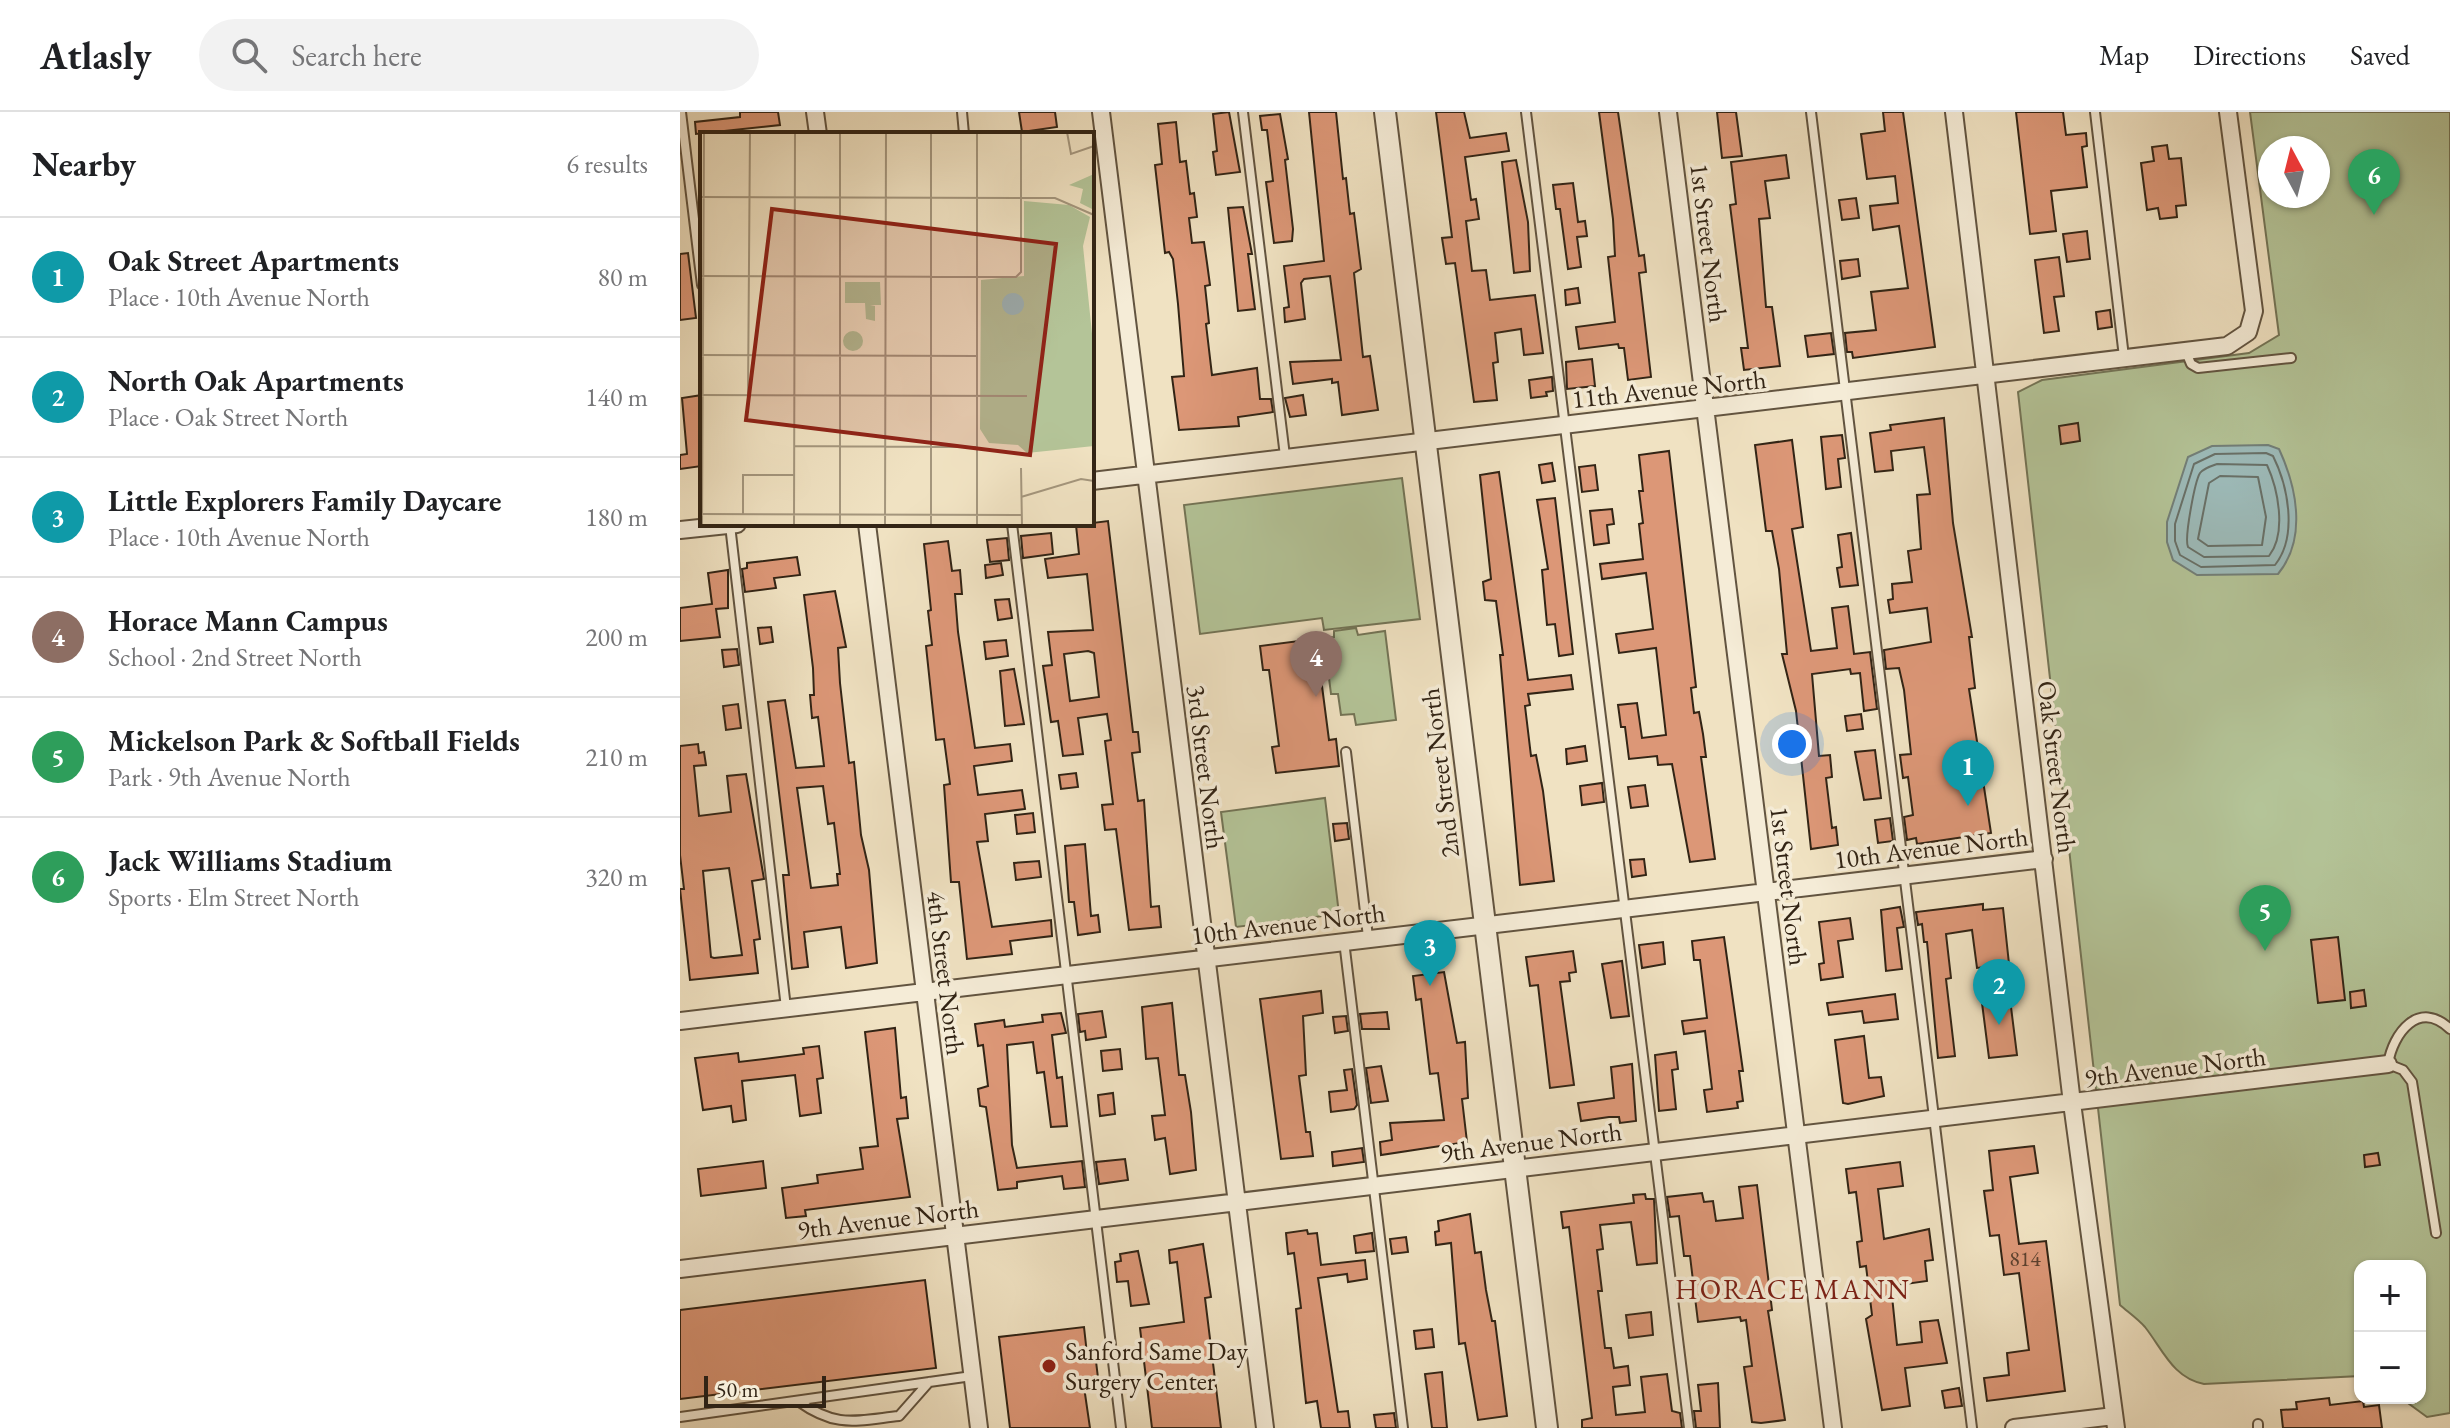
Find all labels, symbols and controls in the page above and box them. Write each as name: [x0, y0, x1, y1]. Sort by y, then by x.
search box: [199, 19, 759, 91]
text: Atlasly: [40, 31, 151, 80]
icon: search: [227, 33, 271, 77]
text: Search here: [291, 36, 422, 75]
text: Map: [2099, 37, 2149, 73]
text: Directions: [2193, 37, 2306, 73]
text: Saved: [2350, 37, 2410, 73]
inset map: [700, 132, 1094, 526]
north arrow: [2258, 136, 2330, 208]
text: Nearby: [32, 142, 136, 186]
text: 6 results: [567, 147, 648, 181]
pin: 6: [2348, 149, 2400, 215]
street label: 1st Street North: [1682, 161, 1736, 325]
text: Oak Street Apartments: [108, 241, 399, 280]
text: 1: [51, 260, 65, 294]
text: 80 m: [598, 260, 648, 294]
text: Place · 10th Avenue North: [108, 280, 370, 314]
text: North Oak Apartments: [108, 361, 404, 400]
street label: 11th Avenue North: [1570, 362, 1768, 416]
text: 2: [51, 380, 65, 414]
text: 140 m: [585, 380, 648, 414]
text: Place · Oak Street North: [108, 400, 348, 434]
text: Little Explorers Family Daycare: [108, 481, 502, 520]
text: 3: [51, 500, 65, 534]
text: 180 m: [585, 500, 648, 534]
text: Place · 10th Avenue North: [108, 520, 370, 554]
text: Horace Mann Campus: [108, 601, 388, 640]
text: 4: [51, 620, 65, 654]
text: 200 m: [585, 620, 648, 654]
pin: 4: [1290, 631, 1342, 697]
text: School · 2nd Street North: [108, 640, 362, 674]
street label: Oak Street North: [2030, 679, 2084, 855]
street label: 3rd Street North: [1179, 683, 1233, 851]
street label: 2nd Street North: [1413, 686, 1467, 860]
text: Mickelson Park & Softball Fields: [108, 721, 520, 760]
your location: [1772, 724, 1812, 764]
text: 5: [51, 740, 65, 774]
text: 210 m: [585, 740, 648, 774]
pin: 1: [1942, 740, 1994, 806]
text: Park · 9th Avenue North: [108, 760, 351, 794]
street label: 1st Street North: [1762, 804, 1816, 968]
street label: 10th Avenue North: [1832, 819, 2030, 877]
text: Jack Williams Stadium: [108, 841, 393, 880]
text: 6: [51, 860, 65, 894]
text: 320 m: [585, 860, 648, 894]
text: Sports · Elm Street North: [108, 880, 360, 914]
pin: 5: [2239, 885, 2291, 951]
street label: 4th Street North: [919, 889, 973, 1057]
street label: 10th Avenue North: [1189, 895, 1387, 953]
pin: 3: [1404, 920, 1456, 986]
pin: 2: [1973, 959, 2025, 1025]
street label: 9th Avenue North: [2082, 1039, 2268, 1095]
street label: 9th Avenue North: [1438, 1114, 1624, 1170]
street label: 9th Avenue North: [795, 1191, 981, 1247]
house number: 814: [2009, 1244, 2041, 1273]
map controls: [2354, 1260, 2426, 1404]
button: +: [2354, 1260, 2426, 1332]
district label: HORACE MANN: [1675, 1271, 1911, 1307]
button: −: [2354, 1332, 2426, 1404]
place label: Sanford Same Day Surgery Center: [1065, 1334, 1248, 1398]
marker: Sanford Same Day Surgery Center: [1040, 1357, 1058, 1375]
scale bar: [704, 1372, 826, 1408]
text: 50 m: [716, 1375, 759, 1404]

